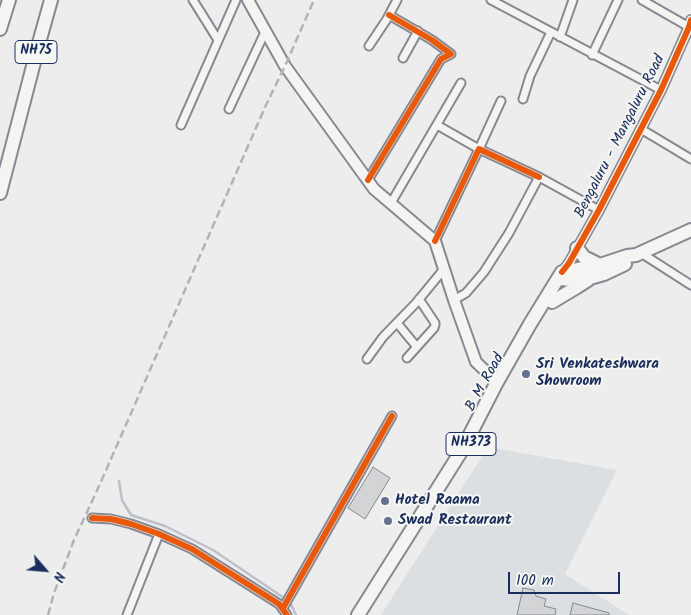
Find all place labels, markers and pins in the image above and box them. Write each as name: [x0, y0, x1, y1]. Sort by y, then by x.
place label: Sri Venkateshwara Showroom: [536, 356, 659, 391]
marker: Sri Venkateshwara Showroom: [520, 368, 532, 380]
place label: Hotel Raama: [395, 492, 480, 510]
marker: Hotel Raama: [379, 495, 391, 507]
place label: Swad Restaurant: [398, 512, 512, 530]
marker: Swad Restaurant: [382, 515, 394, 527]

